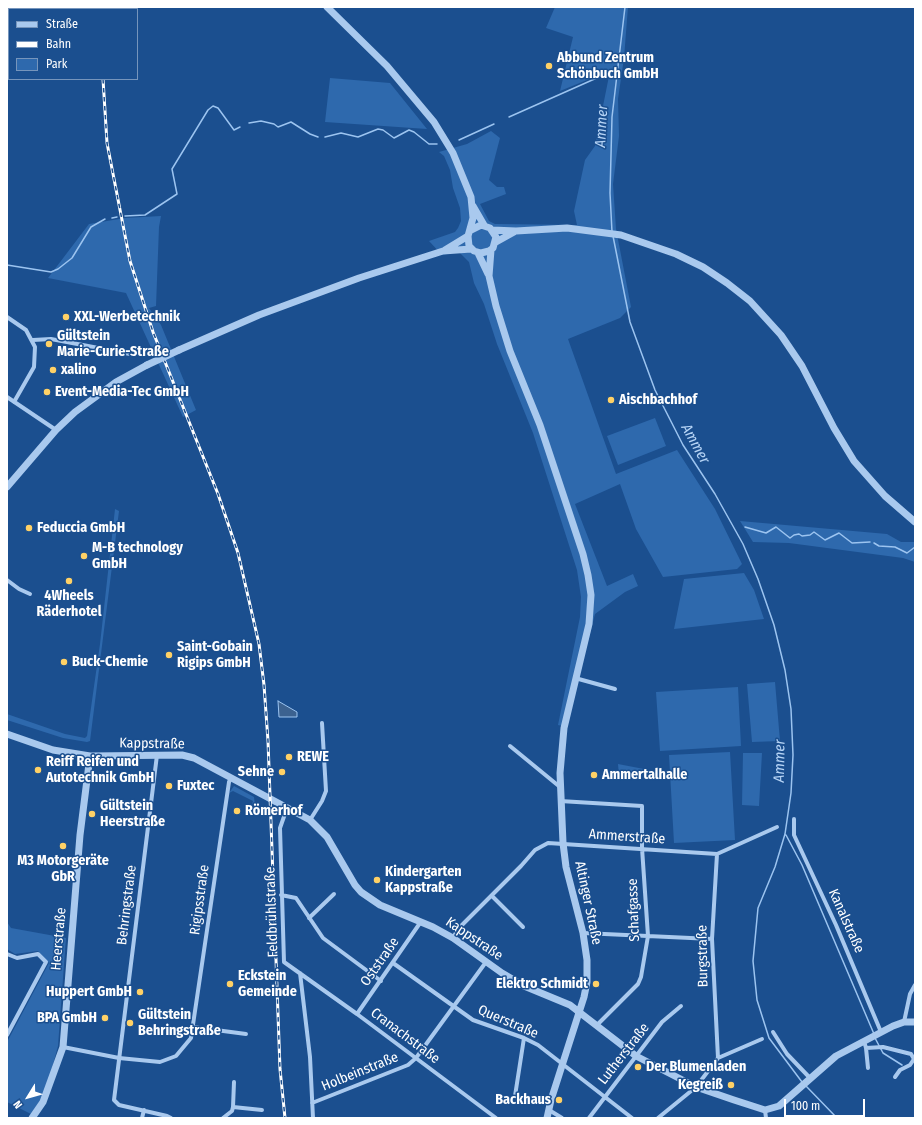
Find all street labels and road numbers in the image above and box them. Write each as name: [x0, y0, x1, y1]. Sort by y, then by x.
street label: Kappstraße: [119, 735, 185, 753]
street label: Ammerstraße: [588, 826, 666, 848]
street label: Altinger Straße: [571, 860, 605, 946]
street label: Behringstraße: [114, 864, 140, 946]
street label: Rigipsstraße: [187, 864, 213, 936]
street label: Feldbrühlstraße: [262, 866, 282, 958]
street label: Schafgasse: [625, 878, 643, 942]
street label: Kanalstraße: [824, 886, 868, 956]
street label: Heerstraße: [48, 907, 70, 971]
street label: Kappstraße: [442, 914, 506, 964]
street label: Burgstraße: [694, 925, 712, 987]
street label: Oststraße: [357, 934, 403, 990]
street label: Querstraße: [475, 1002, 541, 1042]
street label: Cranachstraße: [367, 1005, 443, 1067]
street label: Lutherstraße: [595, 1020, 653, 1088]
street label: Holbeinstraße: [319, 1049, 401, 1095]

